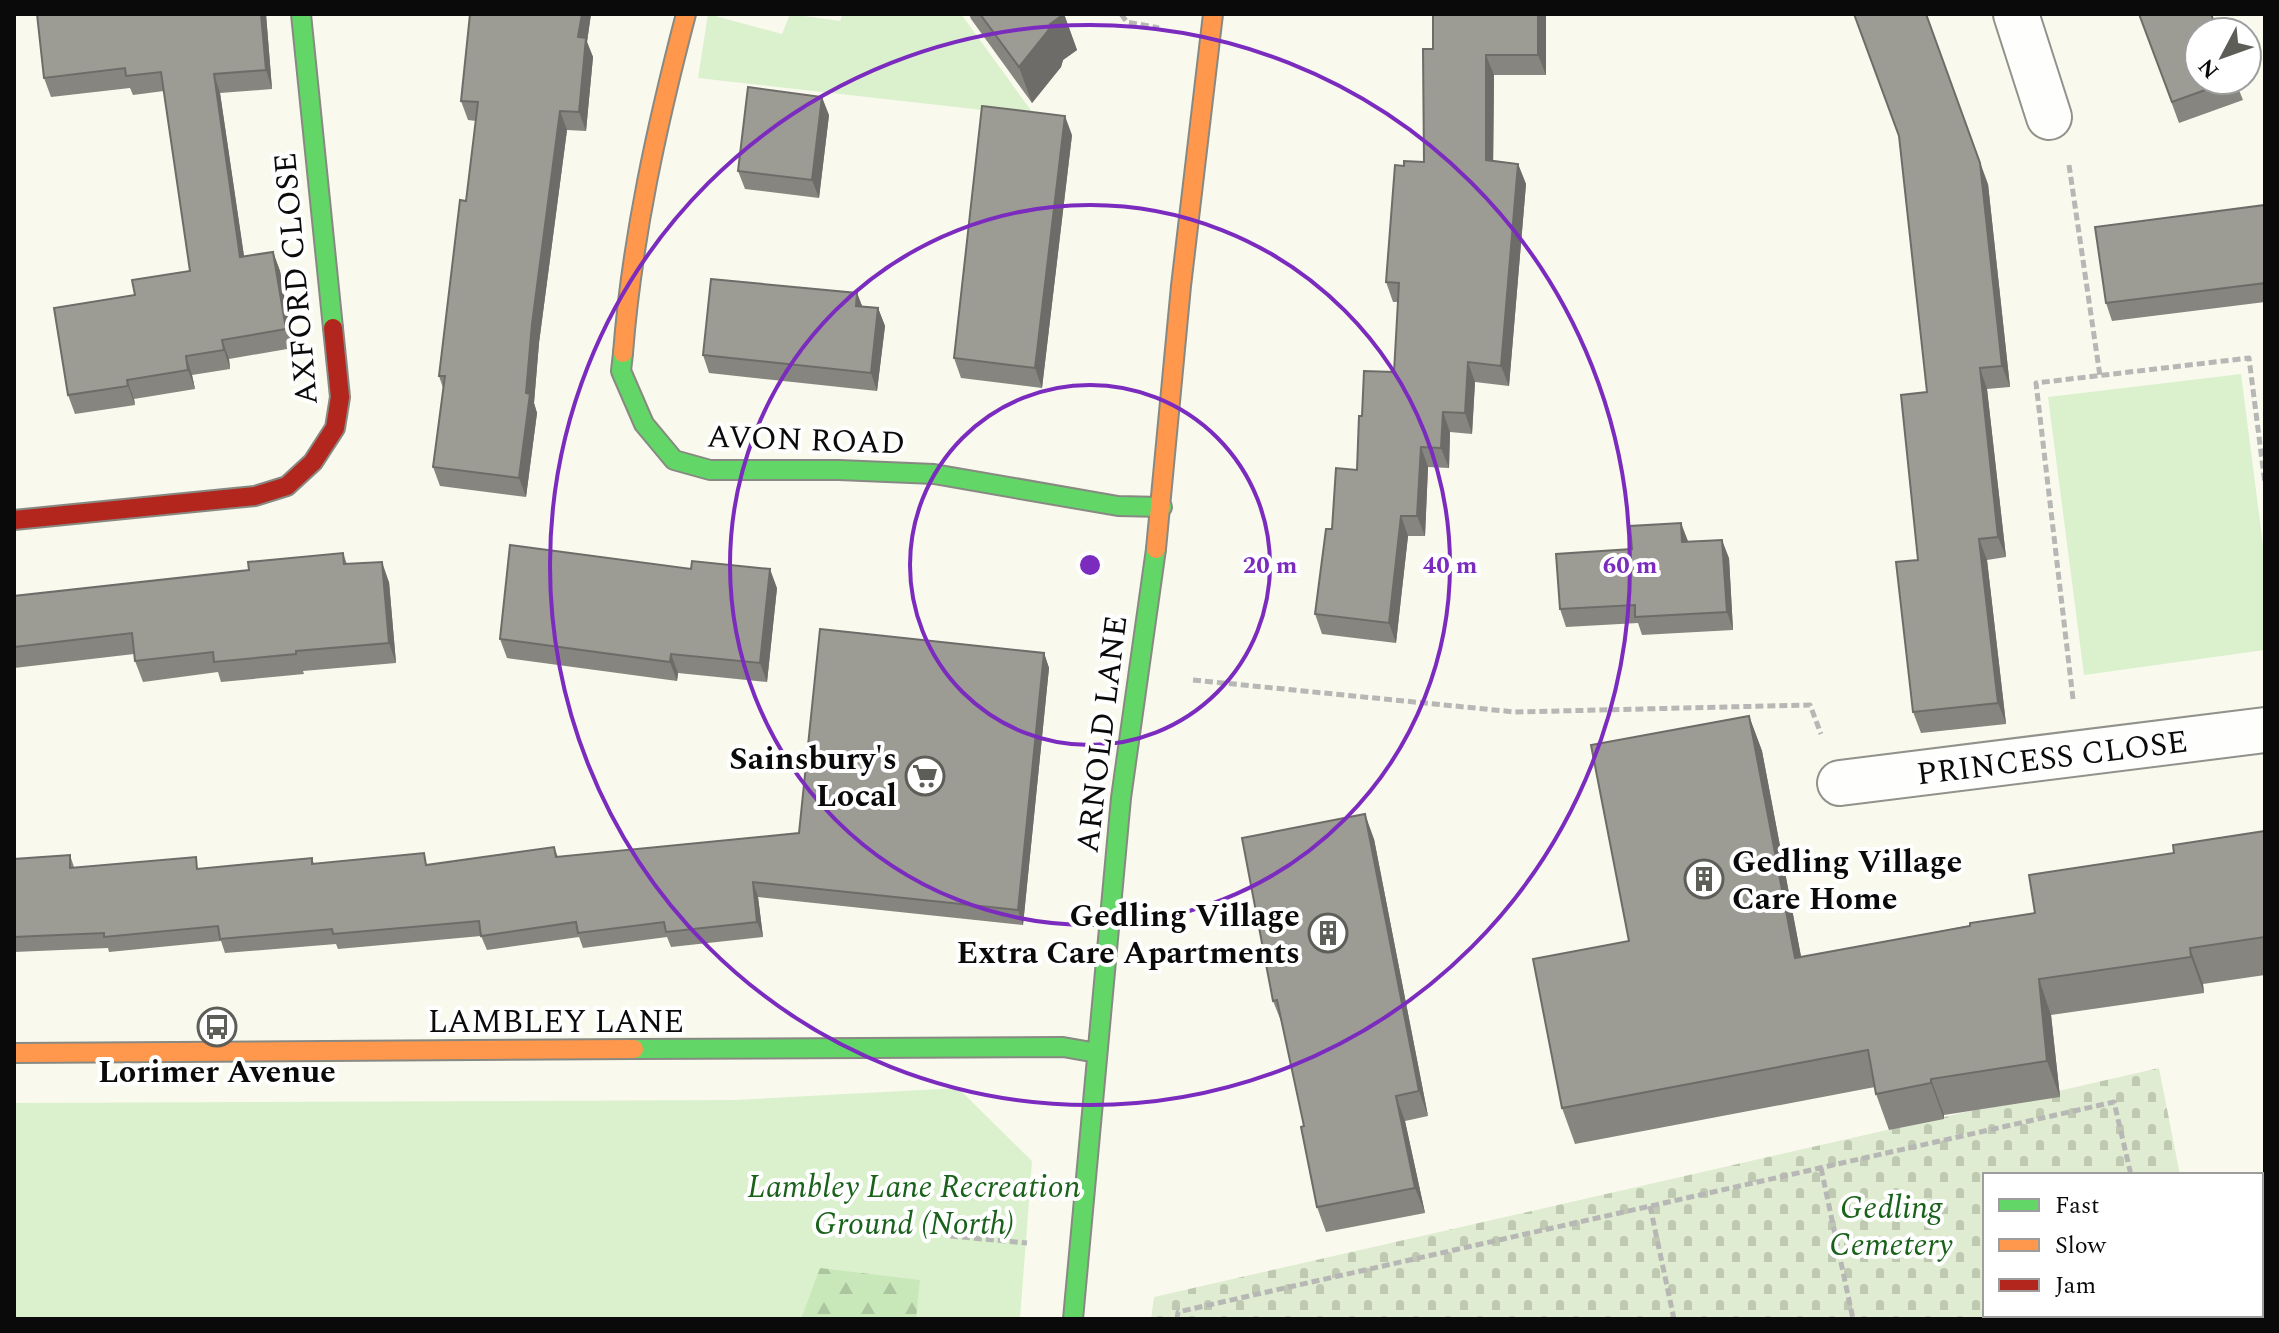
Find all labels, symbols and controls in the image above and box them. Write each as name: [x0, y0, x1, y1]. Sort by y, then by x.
north arrow: [2183, 16, 2263, 96]
text: N: [2191, 51, 2227, 86]
street label: AXFORD CLOSE: [261, 150, 332, 407]
street label: AVON ROAD: [706, 413, 906, 468]
text: 20 m: [1243, 548, 1298, 584]
text: 40 m: [1423, 548, 1478, 584]
text: 60 m: [1603, 548, 1658, 584]
centre of rings: [1076, 551, 1104, 579]
street label: ARNOLD LANE: [1064, 613, 1141, 856]
street label: PRINCESS CLOSE: [1914, 718, 2191, 799]
place label: Sainsbury's Local: [729, 735, 897, 821]
supermarket icon: Sainsbury's Local: [904, 755, 946, 797]
place label: Gedling Village Care Home: [1732, 838, 1962, 924]
building icon: Gedling Village Care Home: [1683, 858, 1725, 900]
place label: Gedling Village Extra Care Apartments: [957, 892, 1300, 978]
building icon: Gedling Village Extra Care Apartments: [1307, 912, 1349, 954]
street label: LAMBLEY LANE: [428, 998, 684, 1047]
bus stop icon: Lorimer Avenue: [196, 1006, 238, 1048]
place label: Lorimer Avenue: [98, 1048, 336, 1097]
park label: Lambley Lane Recreation Ground (North): [747, 1163, 1081, 1249]
legend: [1983, 1173, 2263, 1317]
park label: Gedling Cemetery: [1829, 1184, 1953, 1270]
text: Fast: [2055, 1188, 2100, 1224]
text: Slow: [2055, 1228, 2107, 1264]
text: Jam: [2055, 1268, 2096, 1304]

